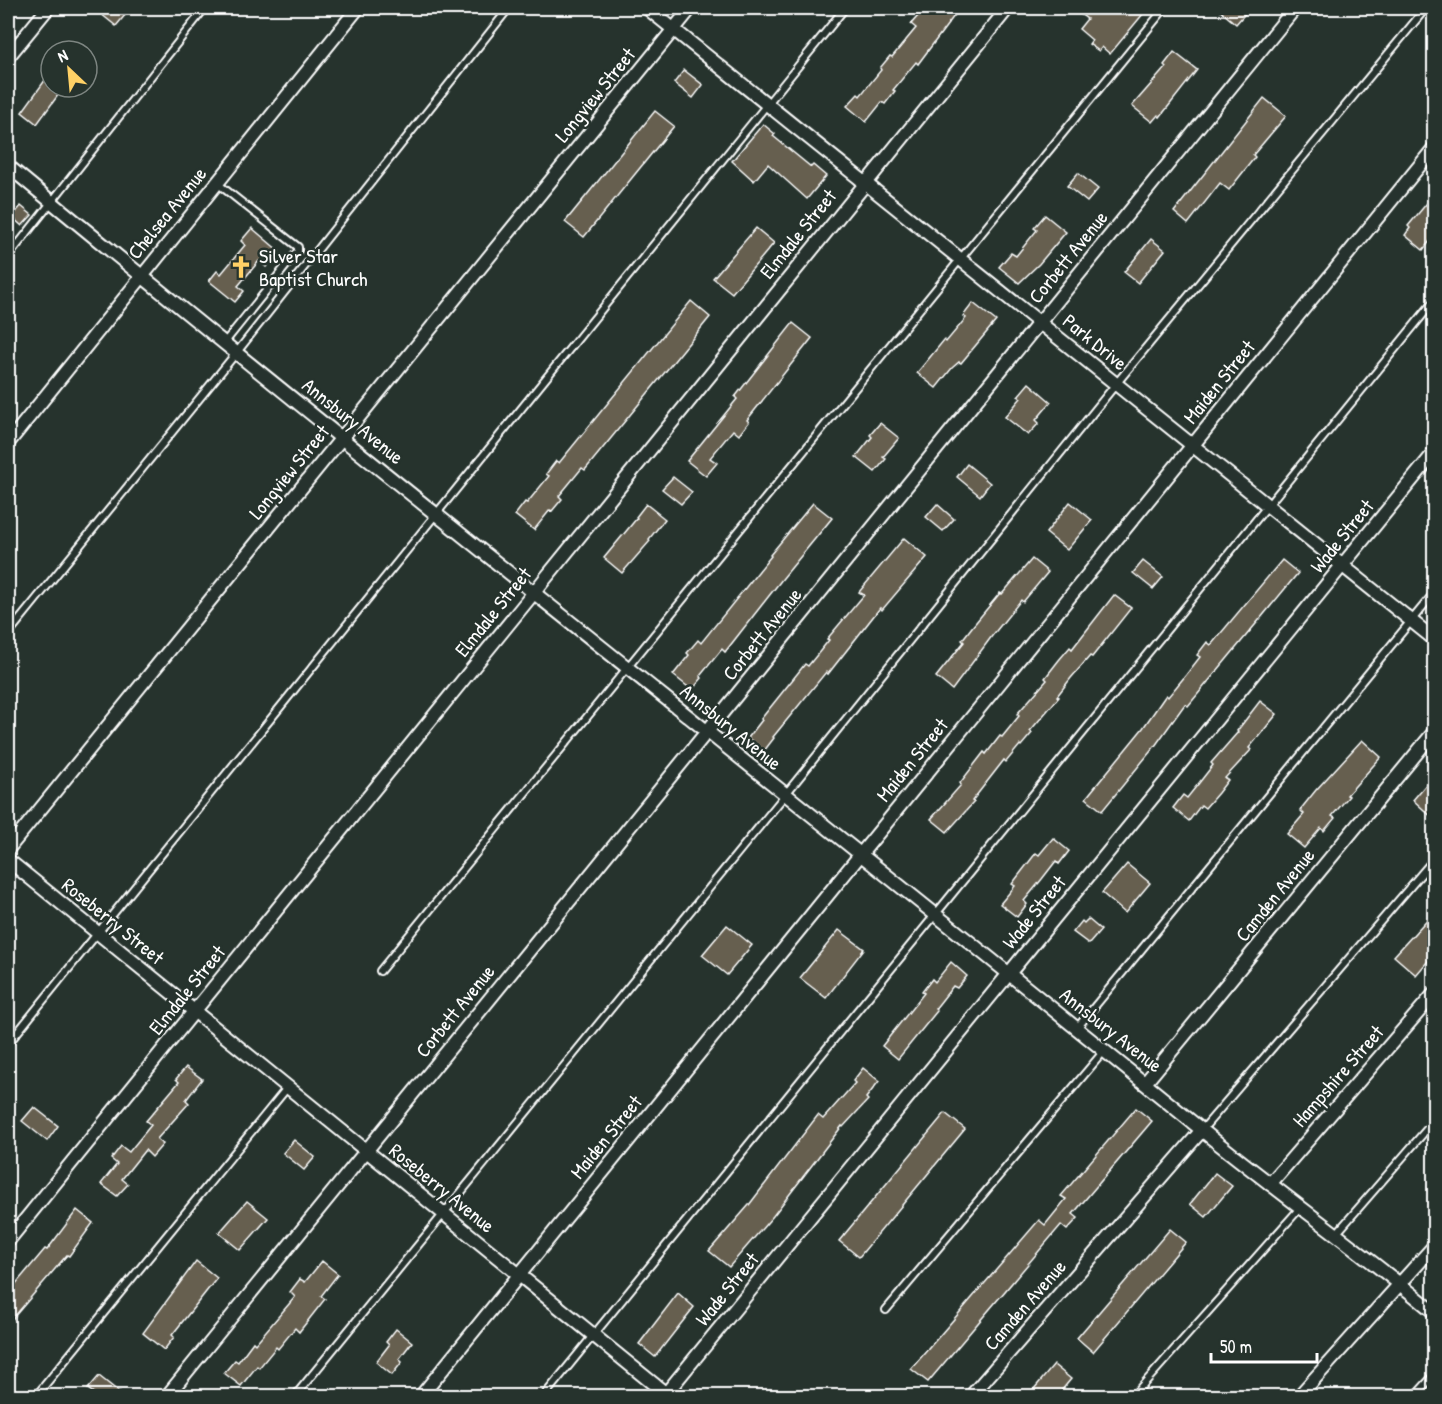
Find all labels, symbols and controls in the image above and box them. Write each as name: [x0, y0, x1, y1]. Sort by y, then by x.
north arrow: [39, 39, 99, 99]
street label: Longview Street: [548, 41, 642, 148]
text: N: [54, 44, 72, 67]
street label: Chelsea Avenue: [121, 161, 212, 264]
street label: Elmdale Street: [753, 182, 843, 284]
street label: Corbett Avenue: [1022, 205, 1113, 309]
place label: Silver Star Baptist Church: [259, 242, 367, 292]
church icon: Silver Star Baptist Church: [228, 254, 254, 280]
street label: Park Drive: [1057, 307, 1133, 376]
street label: Maiden Street: [1177, 333, 1261, 429]
street label: Annsbury Avenue: [297, 371, 410, 470]
street label: Longview Street: [242, 418, 336, 525]
street label: Wade Street: [1304, 492, 1380, 578]
street label: Elmdale Street: [448, 560, 538, 662]
street label: Corbett Avenue: [716, 582, 807, 686]
street label: Annsbury Avenue: [675, 677, 788, 776]
street label: Maiden Street: [870, 711, 954, 807]
street label: Camden Avenue: [1229, 842, 1321, 947]
street label: Wade Street: [996, 868, 1072, 954]
street label: Roseberry Street: [57, 871, 171, 971]
street label: Elmdale Street: [142, 938, 232, 1040]
street label: Corbett Avenue: [409, 959, 500, 1063]
street label: Annsbury Avenue: [1054, 981, 1168, 1078]
street label: Hampshire Street: [1286, 1018, 1390, 1132]
street label: Maiden Street: [564, 1088, 648, 1184]
street label: Roseberry Avenue: [384, 1137, 501, 1238]
street label: Wade Street: [689, 1245, 765, 1331]
street label: Camden Avenue: [978, 1253, 1072, 1356]
scale bar: [1211, 1326, 1318, 1364]
text: 50 m: [1220, 1334, 1252, 1359]

